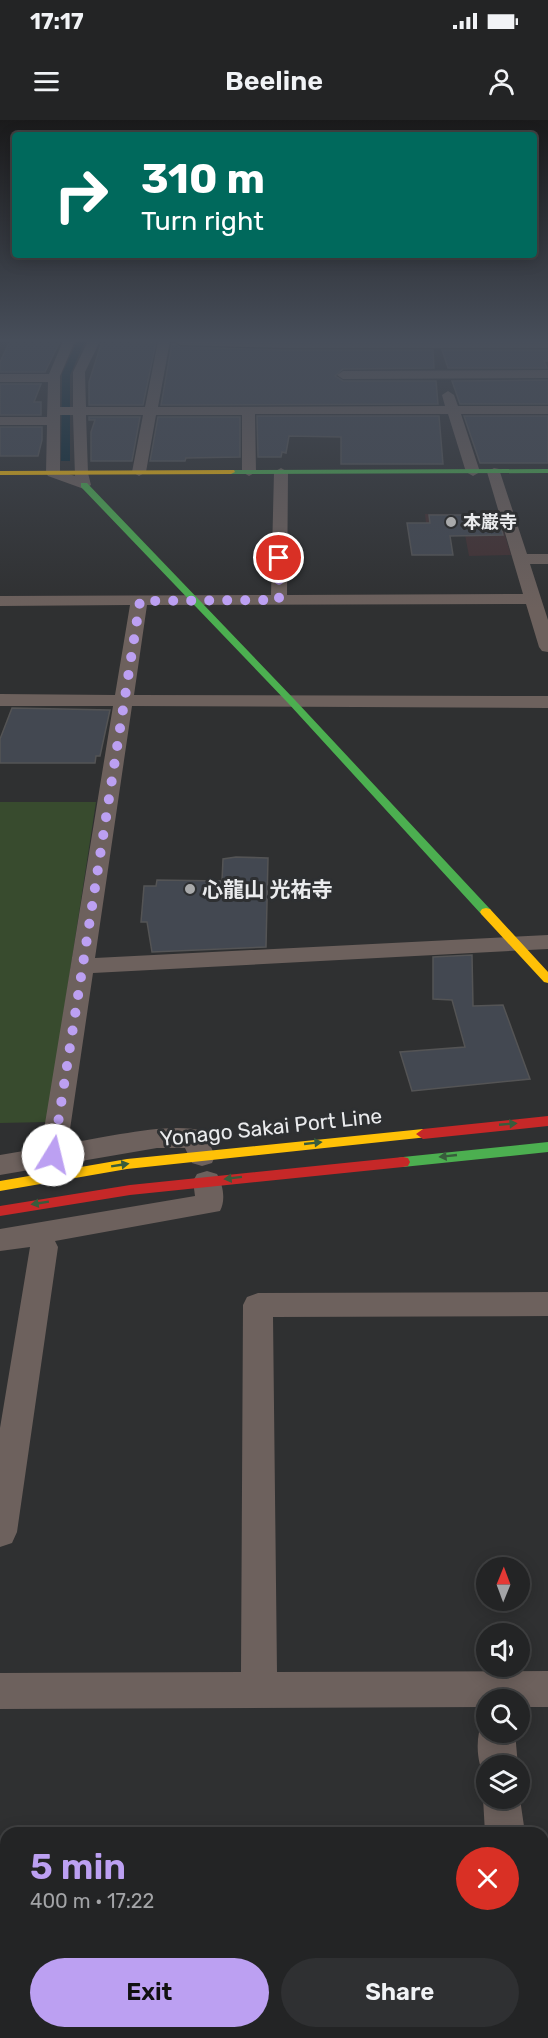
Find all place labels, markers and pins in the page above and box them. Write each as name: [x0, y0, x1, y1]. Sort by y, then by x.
place label: 本巌寺: [463, 511, 517, 533]
marker: 本巌寺: [444, 515, 458, 529]
pin: [253, 532, 304, 583]
place label: 心龍山 光祐寺: [202, 877, 332, 902]
marker: 心龍山 光祐寺: [183, 882, 197, 896]

